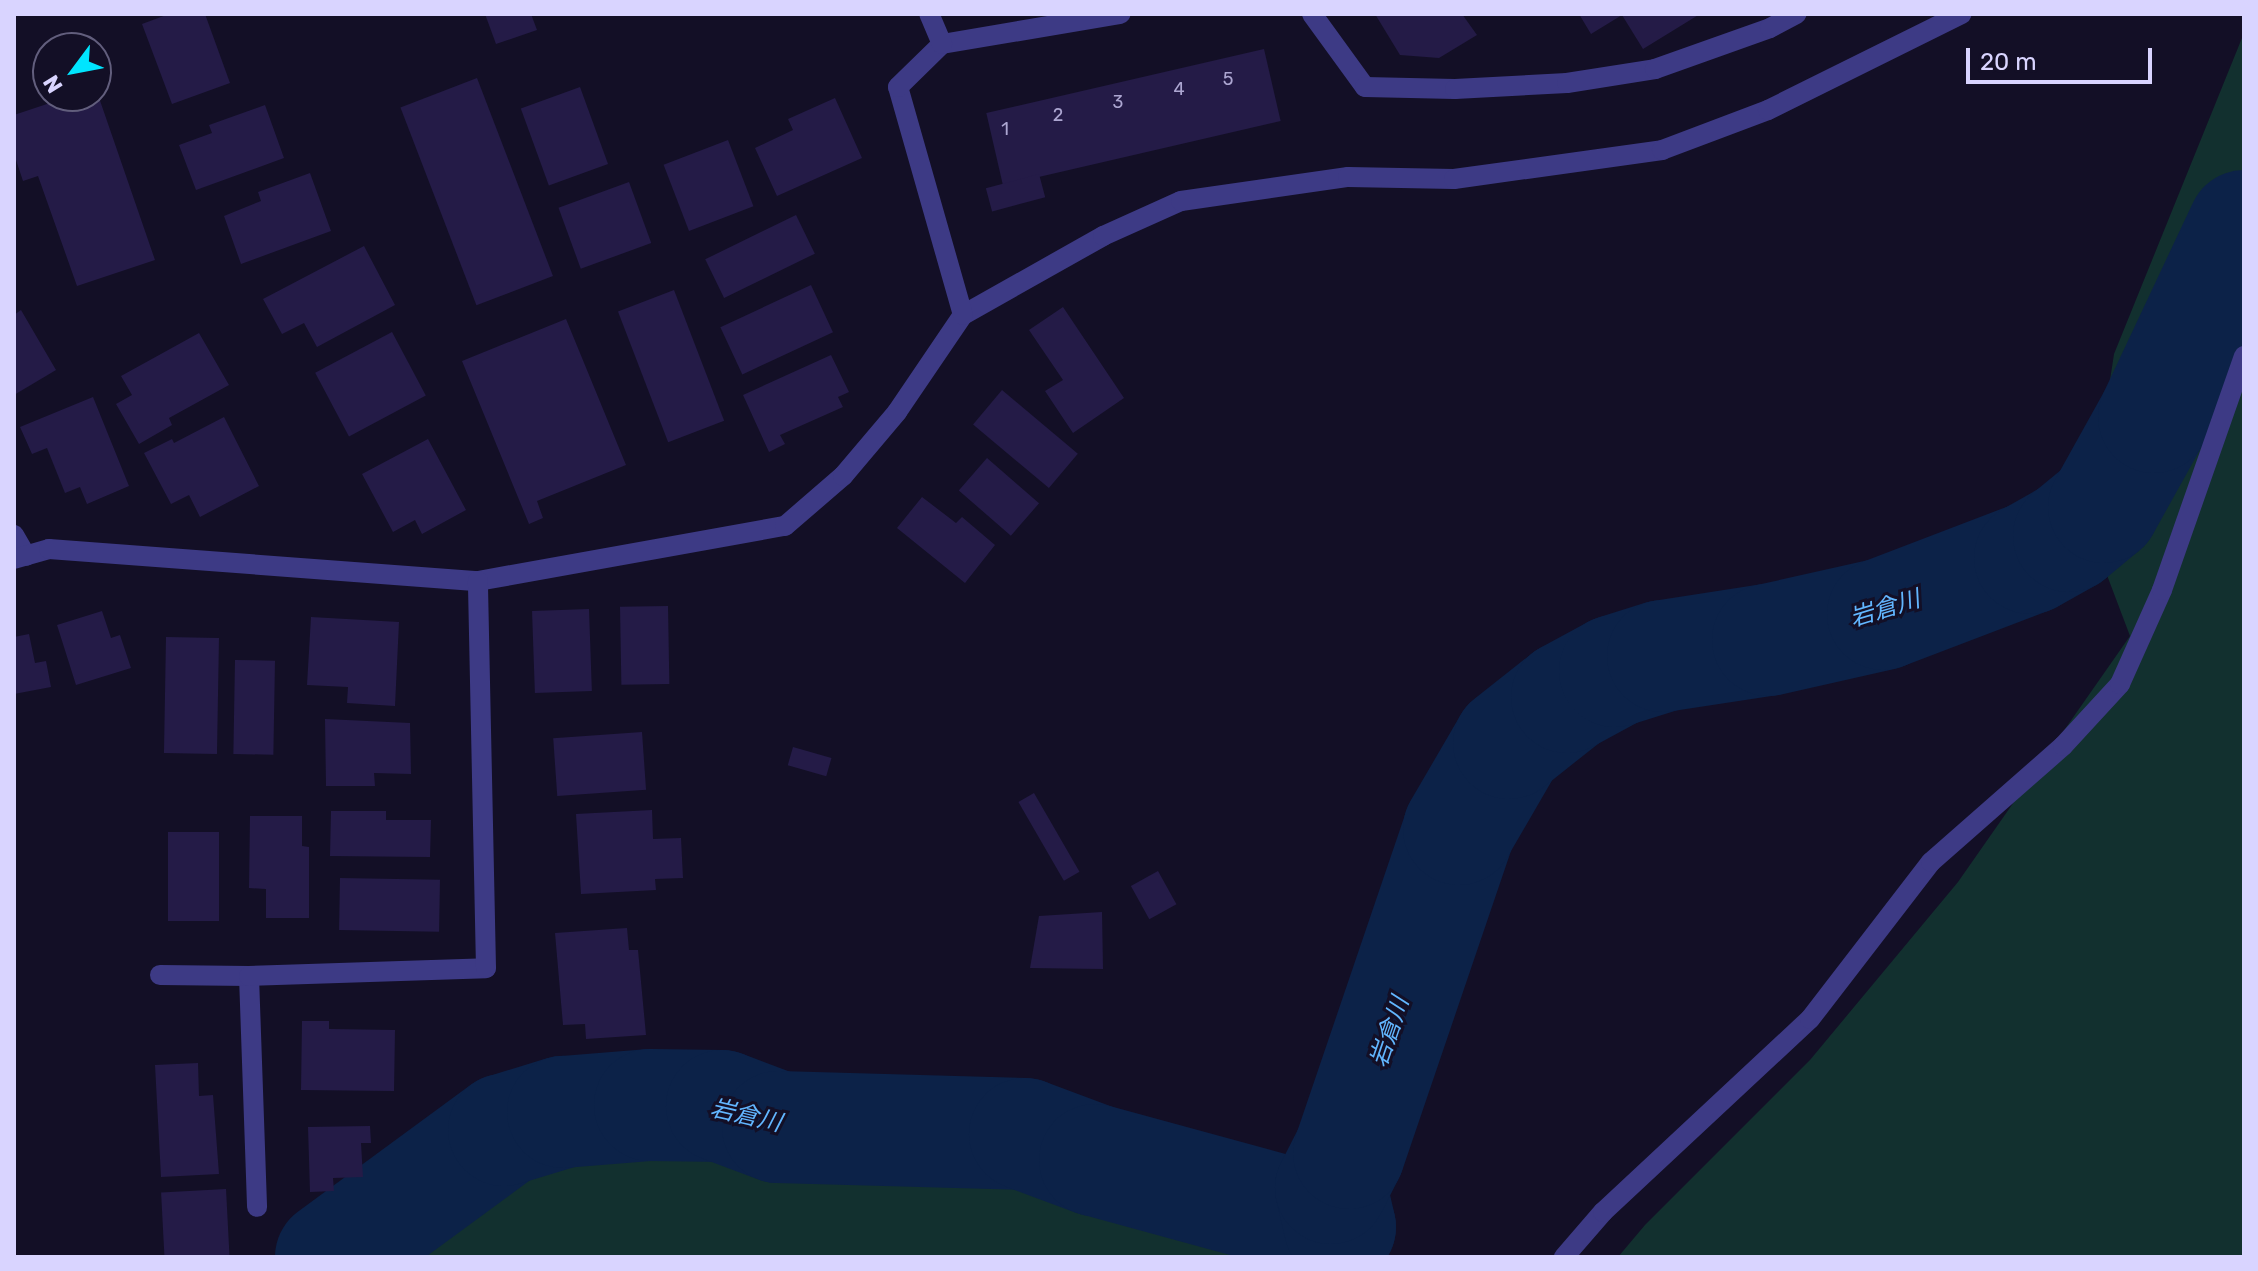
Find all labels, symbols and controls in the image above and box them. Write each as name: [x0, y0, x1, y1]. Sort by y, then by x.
north arrow: [32, 32, 112, 112]
scale bar: [1970, 32, 2156, 82]
text: 20 m: [1980, 48, 2037, 76]
house number: 5: [1223, 68, 1233, 90]
text: N: [37, 70, 69, 98]
house number: 4: [1173, 78, 1185, 100]
house number: 3: [1113, 91, 1123, 113]
house number: 2: [1053, 104, 1063, 126]
house number: 1: [1001, 118, 1009, 140]
water label: 岩倉川: [1846, 585, 1924, 633]
water label: 岩倉川: [1365, 993, 1415, 1071]
water label: 岩倉川: [708, 1094, 784, 1138]

